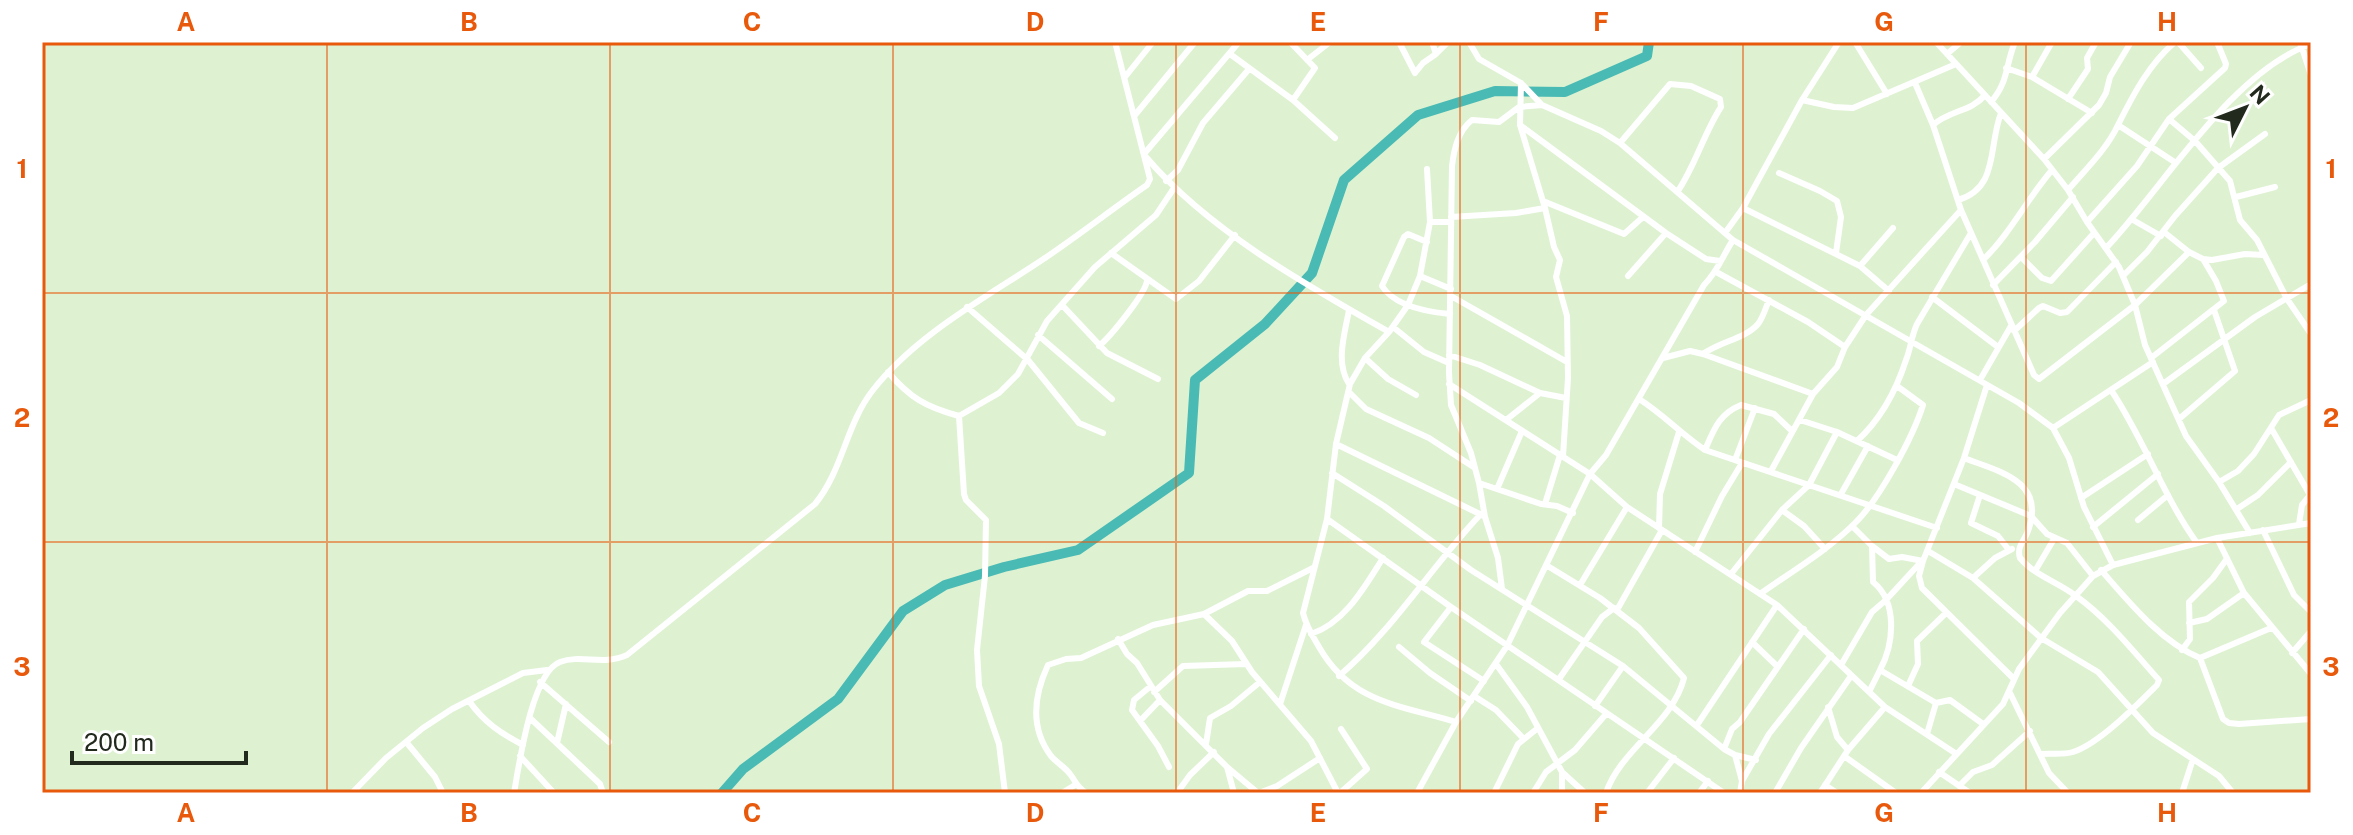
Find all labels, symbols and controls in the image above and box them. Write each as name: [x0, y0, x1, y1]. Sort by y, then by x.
text: A: [177, 6, 196, 37]
text: B: [460, 6, 478, 37]
text: C: [743, 6, 761, 37]
text: D: [1026, 6, 1044, 37]
text: E: [1310, 6, 1326, 37]
text: F: [1593, 6, 1609, 37]
text: G: [1874, 6, 1894, 37]
text: H: [2157, 6, 2177, 37]
north arrow: [2205, 68, 2285, 148]
text: N: [2244, 80, 2275, 110]
text: 1: [16, 153, 28, 184]
text: 1: [2325, 153, 2337, 184]
text: 2: [14, 402, 30, 433]
text: 2: [2323, 402, 2339, 433]
text: 3: [13, 651, 31, 682]
text: 3: [2322, 651, 2340, 682]
scale bar: [72, 715, 246, 765]
text: 200 m: [84, 728, 154, 756]
text: A: [177, 797, 196, 828]
text: B: [460, 797, 478, 828]
text: C: [743, 797, 761, 828]
text: D: [1026, 797, 1044, 828]
text: E: [1310, 797, 1326, 828]
text: F: [1593, 797, 1609, 828]
text: G: [1874, 797, 1894, 828]
text: H: [2157, 797, 2177, 828]

